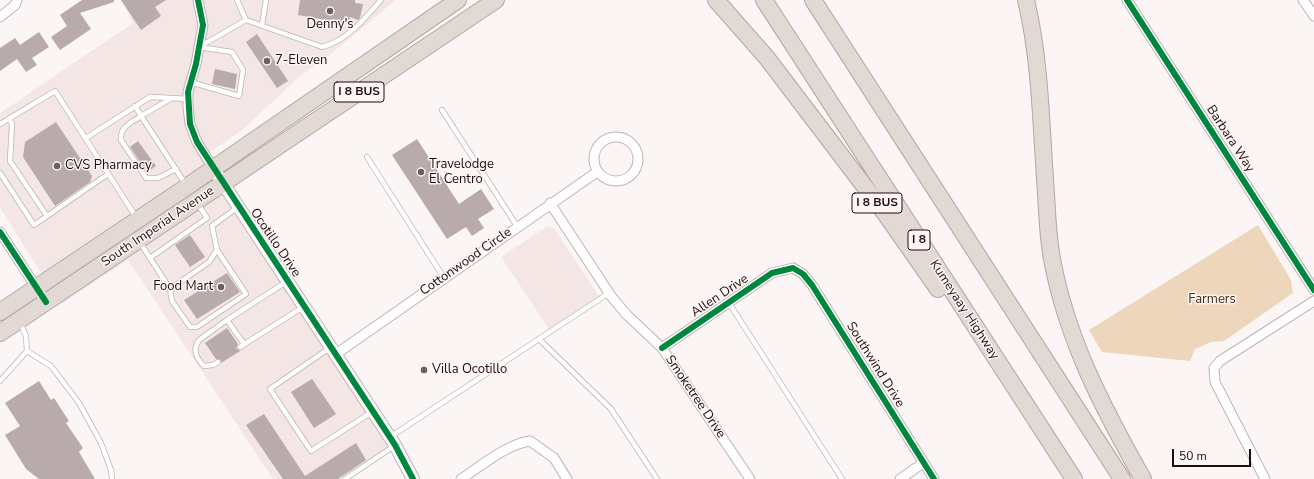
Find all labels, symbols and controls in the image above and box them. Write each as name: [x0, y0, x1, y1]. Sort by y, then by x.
marker: Denny's: [325, 6, 335, 16]
place label: Denny's: [306, 17, 354, 33]
place label: 7-Eleven: [275, 53, 327, 69]
marker: 7-Eleven: [262, 56, 272, 66]
road number: I 8 BUS: [334, 82, 384, 102]
street label: Barbara Way: [1203, 103, 1257, 175]
place label: Travelodge El Centro: [429, 157, 494, 188]
place label: CVS Pharmacy: [65, 158, 152, 174]
marker: CVS Pharmacy: [52, 161, 62, 171]
marker: Travelodge El Centro: [416, 167, 426, 177]
street label: South Imperial Avenue: [99, 183, 217, 271]
road number: I 8 BUS: [852, 193, 902, 213]
street label: Ocotillo Drive: [246, 206, 304, 280]
street label: Cottonwood Circle: [417, 225, 515, 299]
road number: I 8: [908, 230, 930, 250]
street label: Kumeyaay Highway: [926, 257, 1002, 363]
street label: Allen Drive: [688, 271, 752, 321]
place label: Food Mart: [153, 279, 213, 295]
marker: Food Mart: [216, 282, 226, 292]
park label: Farmers: [1188, 292, 1236, 308]
street label: Southwind Drive: [843, 320, 907, 410]
street label: Smoketree Drive: [661, 353, 729, 441]
place label: Villa Ocotillo: [432, 362, 507, 378]
marker: Villa Ocotillo: [419, 365, 429, 375]
scale bar: [1174, 441, 1253, 467]
text: 50 m: [1179, 448, 1207, 464]

